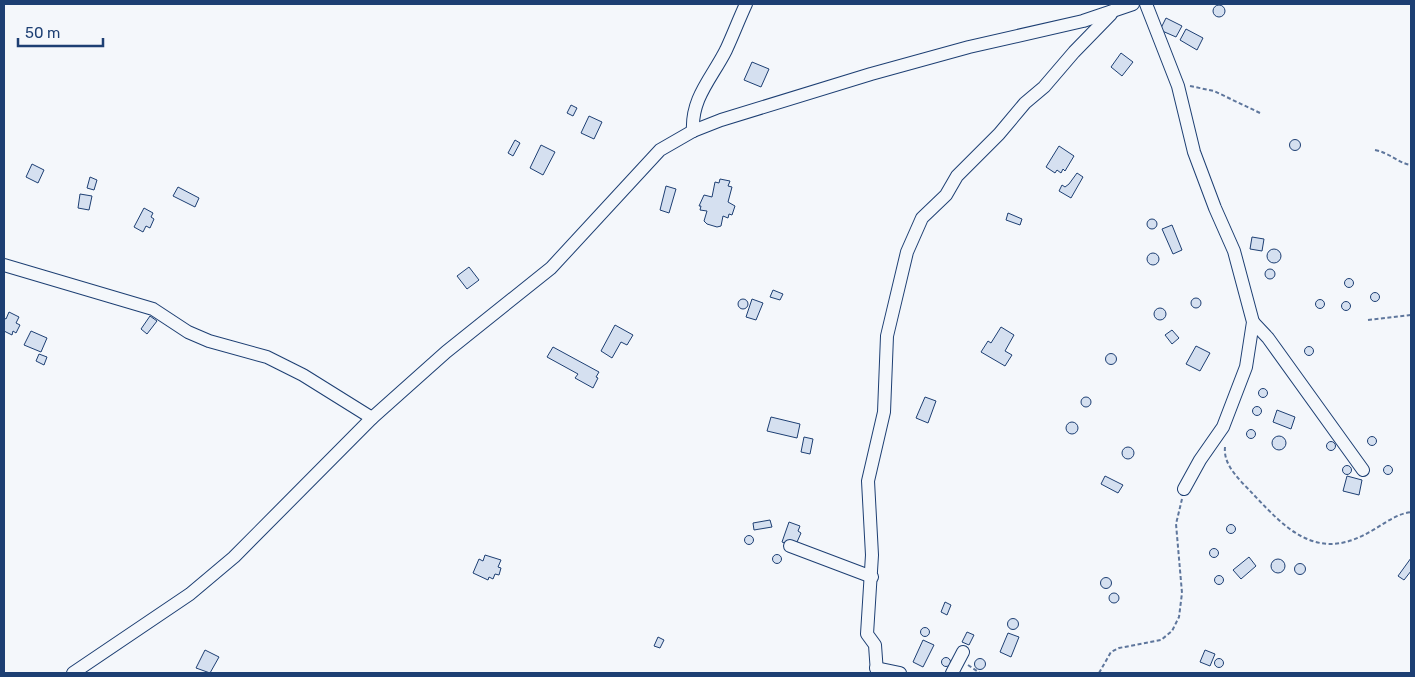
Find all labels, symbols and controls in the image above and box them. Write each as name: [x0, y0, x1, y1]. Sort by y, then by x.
scale bar: [18, 15, 102, 47]
text: 50 m: [25, 24, 60, 42]

